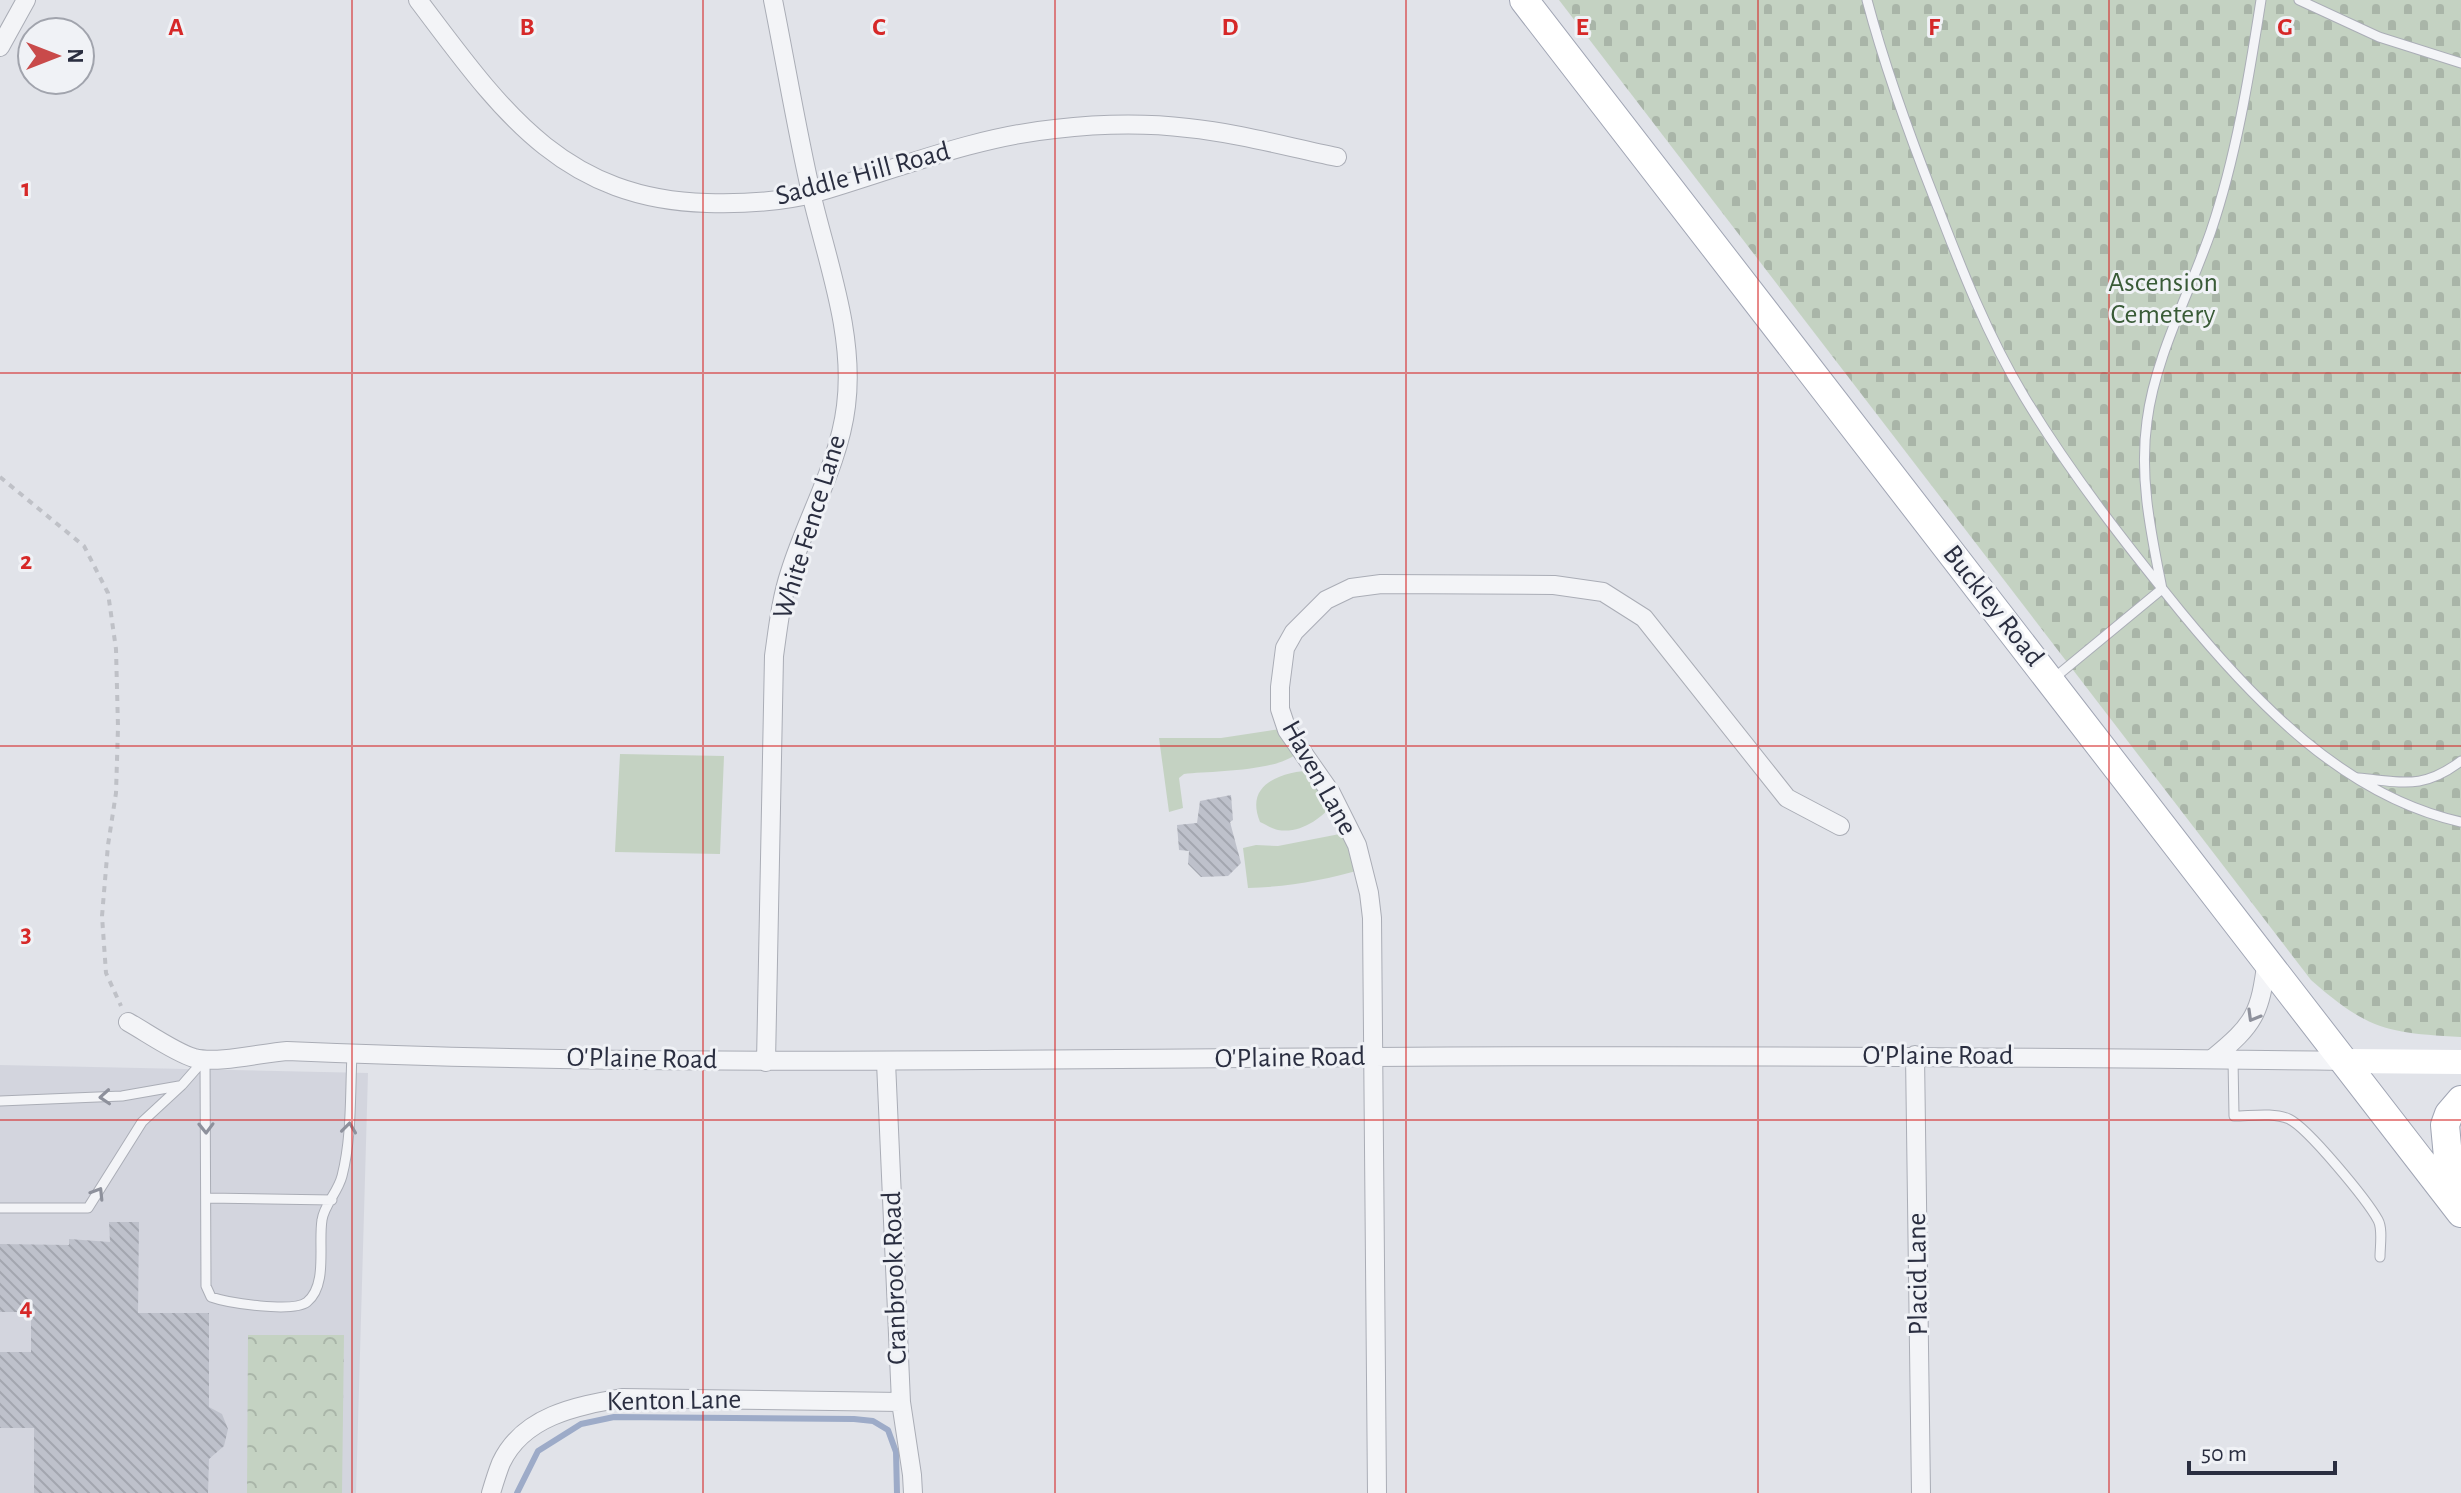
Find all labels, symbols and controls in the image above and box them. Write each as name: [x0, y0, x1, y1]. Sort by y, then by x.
text: A: [168, 14, 184, 40]
text: B: [519, 14, 535, 40]
text: C: [872, 14, 886, 40]
text: D: [1221, 14, 1239, 40]
text: E: [1575, 14, 1589, 40]
text: F: [1928, 14, 1941, 40]
text: G: [2277, 14, 2293, 40]
north arrow: [16, 16, 96, 96]
text: N: [64, 48, 86, 64]
street label: Saddle Hill Road: [773, 137, 953, 211]
text: 1: [21, 175, 31, 201]
park label: Ascension Cemetery: [2108, 269, 2218, 329]
street label: White Fence Lane: [769, 432, 851, 622]
street label: Buckley Road: [1937, 540, 2049, 672]
text: 2: [20, 548, 32, 574]
street label: Haven Lane: [1276, 716, 1362, 840]
text: 3: [20, 921, 32, 947]
one-way arrow: [2247, 1007, 2263, 1022]
street label: O'Plaine Road: [1863, 1042, 2013, 1070]
street label: O'Plaine Road: [1214, 1043, 1366, 1073]
street label: O'Plaine Road: [566, 1044, 718, 1074]
one-way arrow: [98, 1088, 111, 1105]
one-way arrow: [340, 1121, 357, 1134]
one-way arrow: [197, 1122, 215, 1135]
one-way arrow: [88, 1187, 103, 1201]
street label: Cranbrook Road: [878, 1191, 912, 1365]
street label: Placid Lane: [1903, 1212, 1933, 1336]
text: 4: [19, 1294, 33, 1320]
street label: Kenton Lane: [606, 1386, 742, 1416]
scale bar: [2189, 1425, 2335, 1475]
text: 50 m: [2201, 1442, 2247, 1466]

